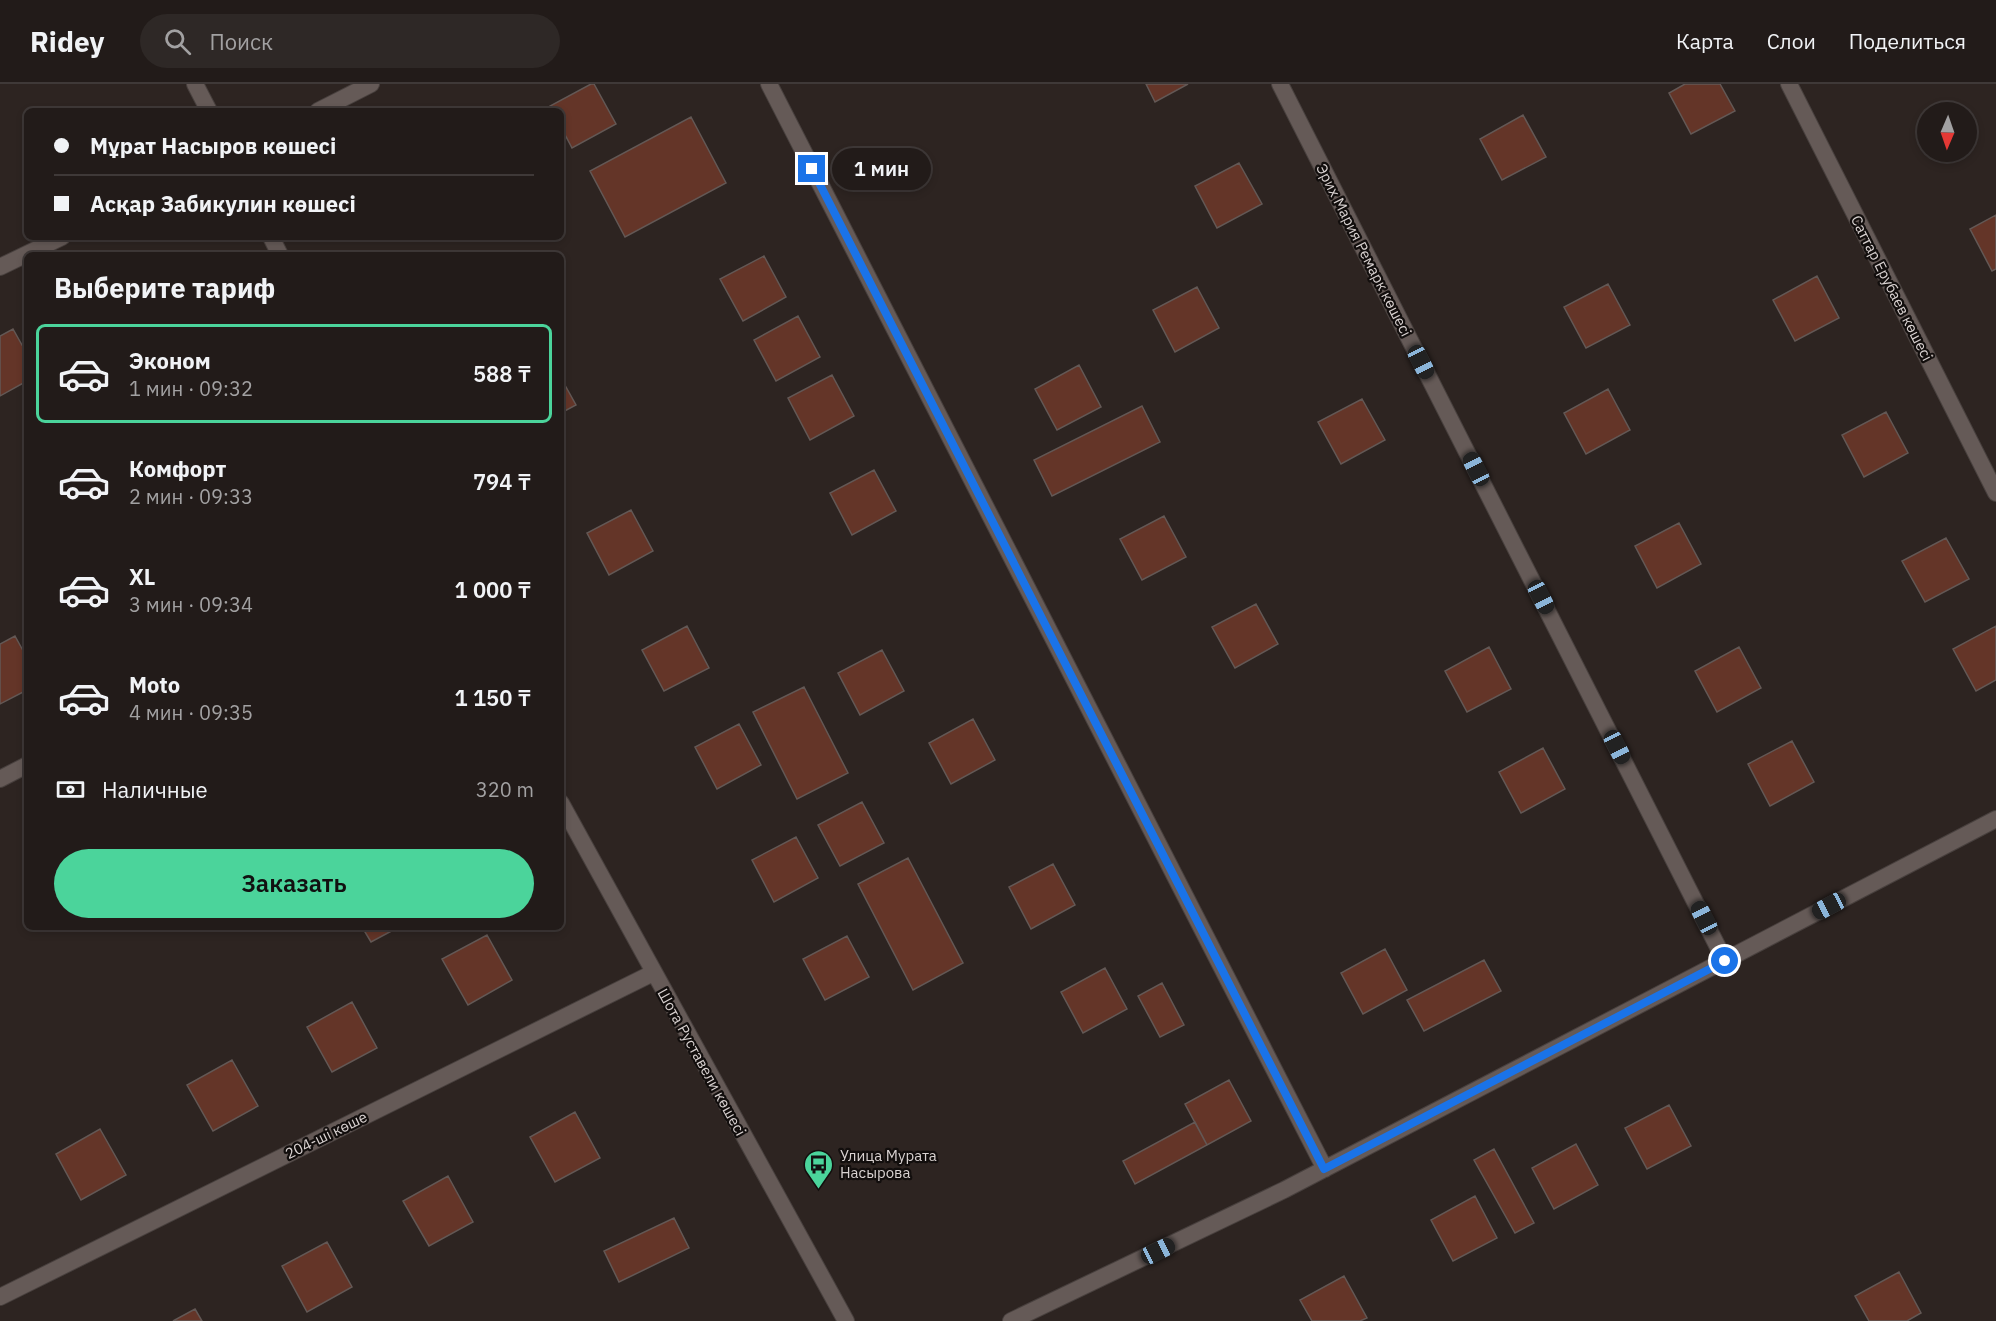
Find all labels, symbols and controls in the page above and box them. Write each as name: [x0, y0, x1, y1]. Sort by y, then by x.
search box: [140, 14, 560, 68]
text: Ridey: [30, 23, 104, 60]
icon: search: [161, 25, 194, 58]
text: Поиск: [209, 27, 273, 56]
text: Карта: [1676, 27, 1734, 55]
text: Слои: [1767, 27, 1816, 55]
text: Поделиться: [1849, 27, 1966, 55]
north arrow: [1917, 102, 1977, 162]
map controls: [1917, 102, 1977, 162]
text: Мұрат Насыров көшесі: [90, 131, 336, 160]
callout: 1 мин: [833, 148, 932, 190]
route end: [798, 155, 825, 182]
text: 1 мин: [854, 155, 909, 182]
street label: Эрих Мария Ремарк көшесі: [1312, 160, 1416, 340]
text: Асқар Забикулин көшесі: [90, 189, 356, 218]
street label: Саттар Ерубаев көшесі: [1847, 212, 1937, 364]
text: Выберите тариф: [54, 270, 275, 305]
car: [1405, 342, 1437, 382]
text: Эконом: [129, 346, 211, 375]
icon: car: [57, 347, 111, 401]
text: 588 ₸: [473, 359, 531, 388]
text: 1 мин · 09:32: [129, 375, 253, 402]
car: [1460, 449, 1492, 489]
text: Комфорт: [129, 454, 226, 483]
icon: car: [57, 455, 111, 509]
text: 794 ₸: [473, 467, 531, 496]
text: 2 мин · 09:33: [129, 483, 253, 510]
text: XL: [129, 562, 155, 591]
icon: car: [57, 563, 111, 617]
text: 1 000 ₸: [455, 575, 531, 604]
car: [1525, 577, 1557, 617]
text: 3 мин · 09:34: [129, 591, 253, 618]
text: Moto: [129, 670, 180, 699]
icon: car: [57, 671, 111, 725]
text: 1 150 ₸: [455, 683, 531, 712]
text: 4 мин · 09:35: [129, 699, 253, 726]
car: [1601, 727, 1633, 767]
icon: cash: [54, 773, 87, 806]
text: Наличные: [102, 775, 208, 804]
text: 320 m: [476, 776, 534, 803]
button: Заказать: [54, 849, 534, 918]
car: [1809, 890, 1849, 922]
car: [1688, 898, 1720, 938]
route start: [1711, 947, 1738, 974]
street label: Шота Руставели көшесі: [654, 985, 750, 1139]
street label: 204-ші көше: [282, 1107, 370, 1163]
place label: Улица Мурата Насырова: [840, 1146, 937, 1182]
bus stop icon: Улица Мурата Насырова: [803, 1148, 835, 1190]
car: [1138, 1235, 1178, 1267]

